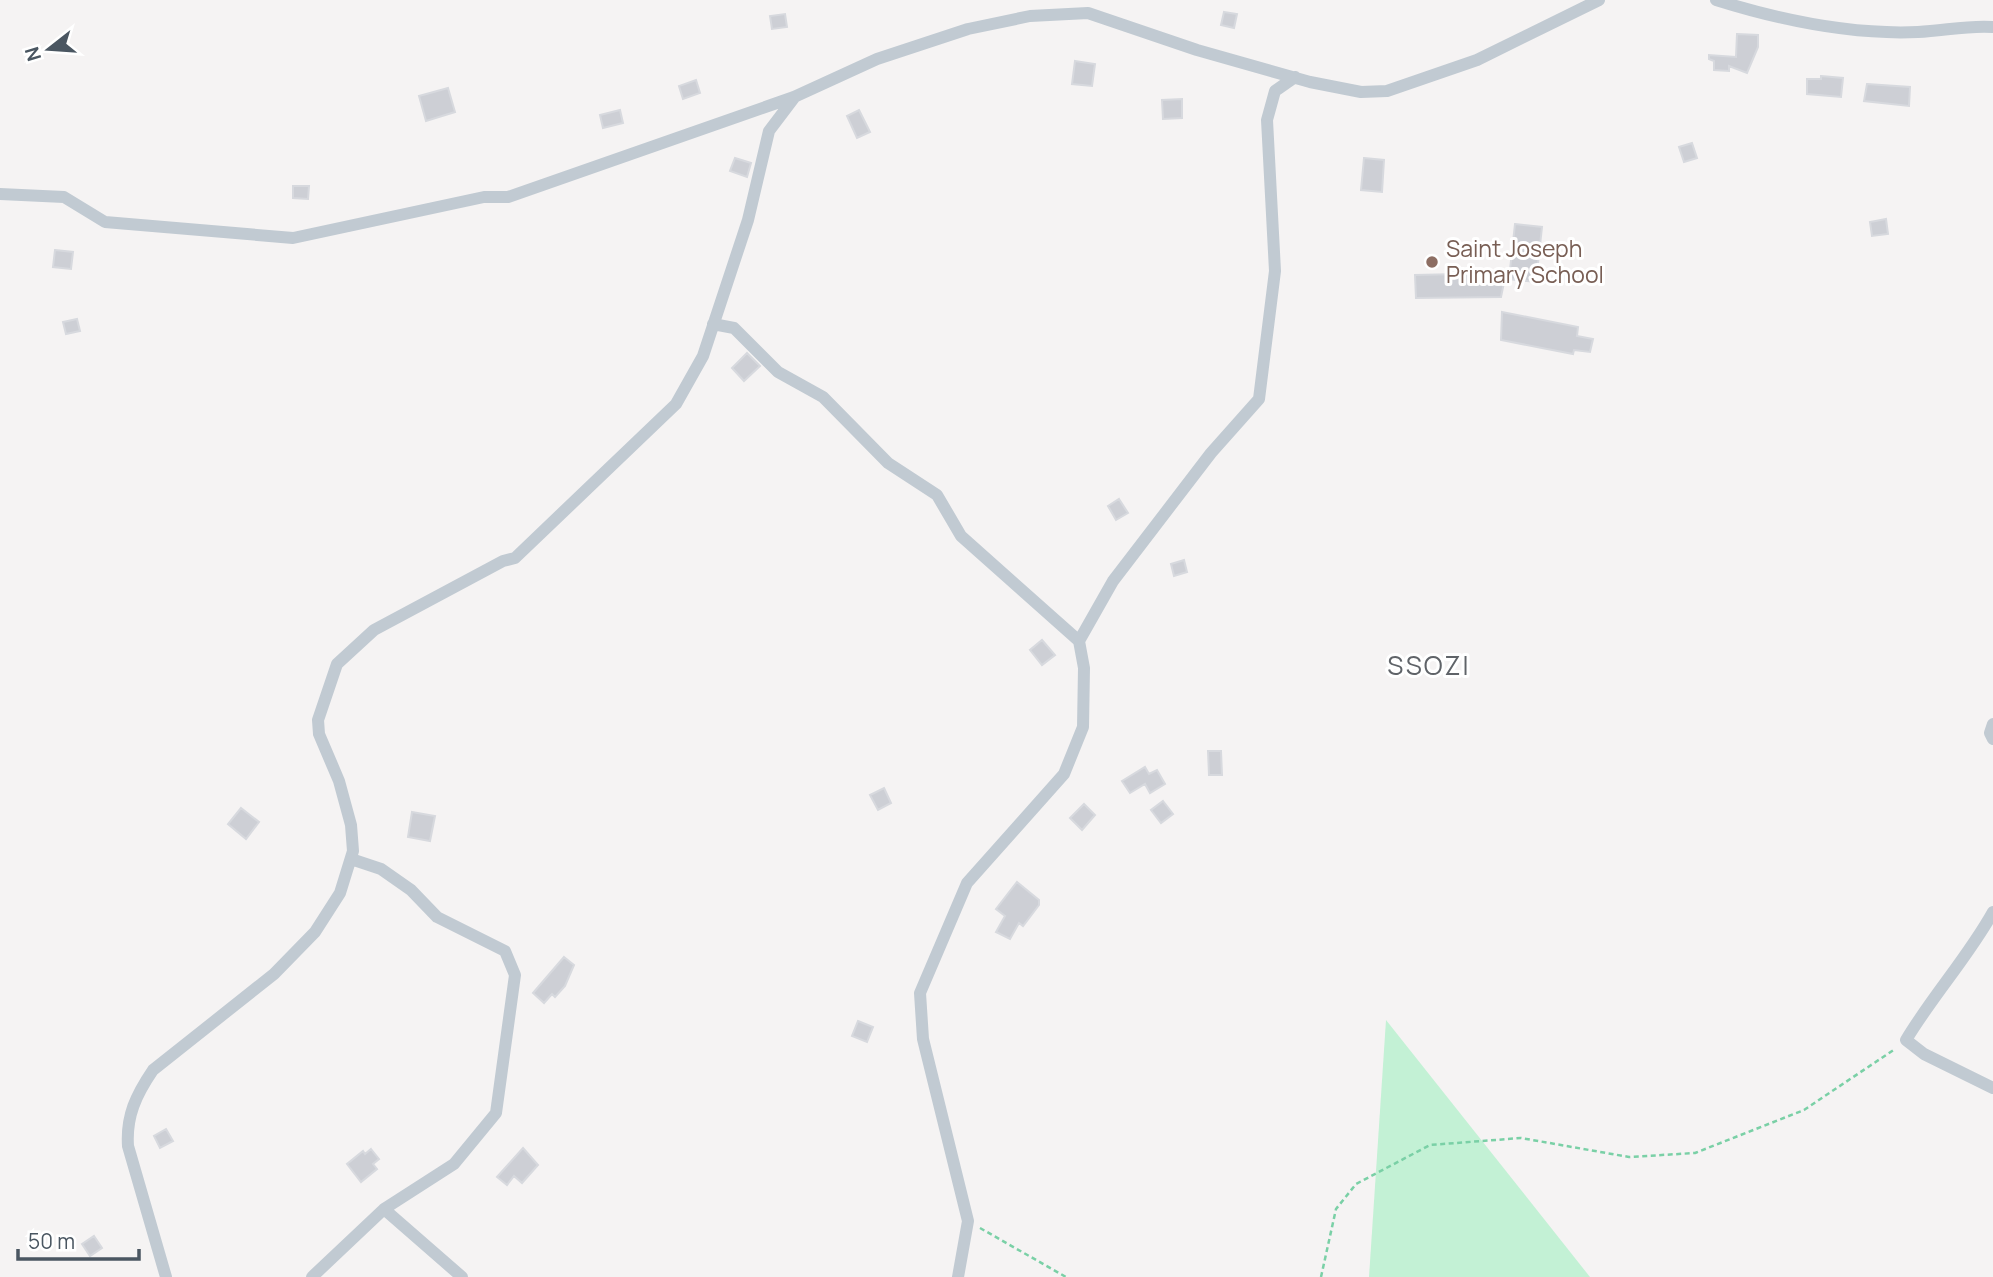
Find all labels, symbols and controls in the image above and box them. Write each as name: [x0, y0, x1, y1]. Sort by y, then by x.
north arrow: [14, 14, 84, 84]
text: N: [18, 44, 47, 64]
place label: Saint Joseph Primary School: [1446, 232, 1604, 290]
marker: Saint Joseph Primary School: [1424, 254, 1440, 270]
district label: SSOZI: [1387, 647, 1471, 683]
scale bar: [18, 1218, 138, 1262]
text: 50 m: [28, 1227, 75, 1255]

